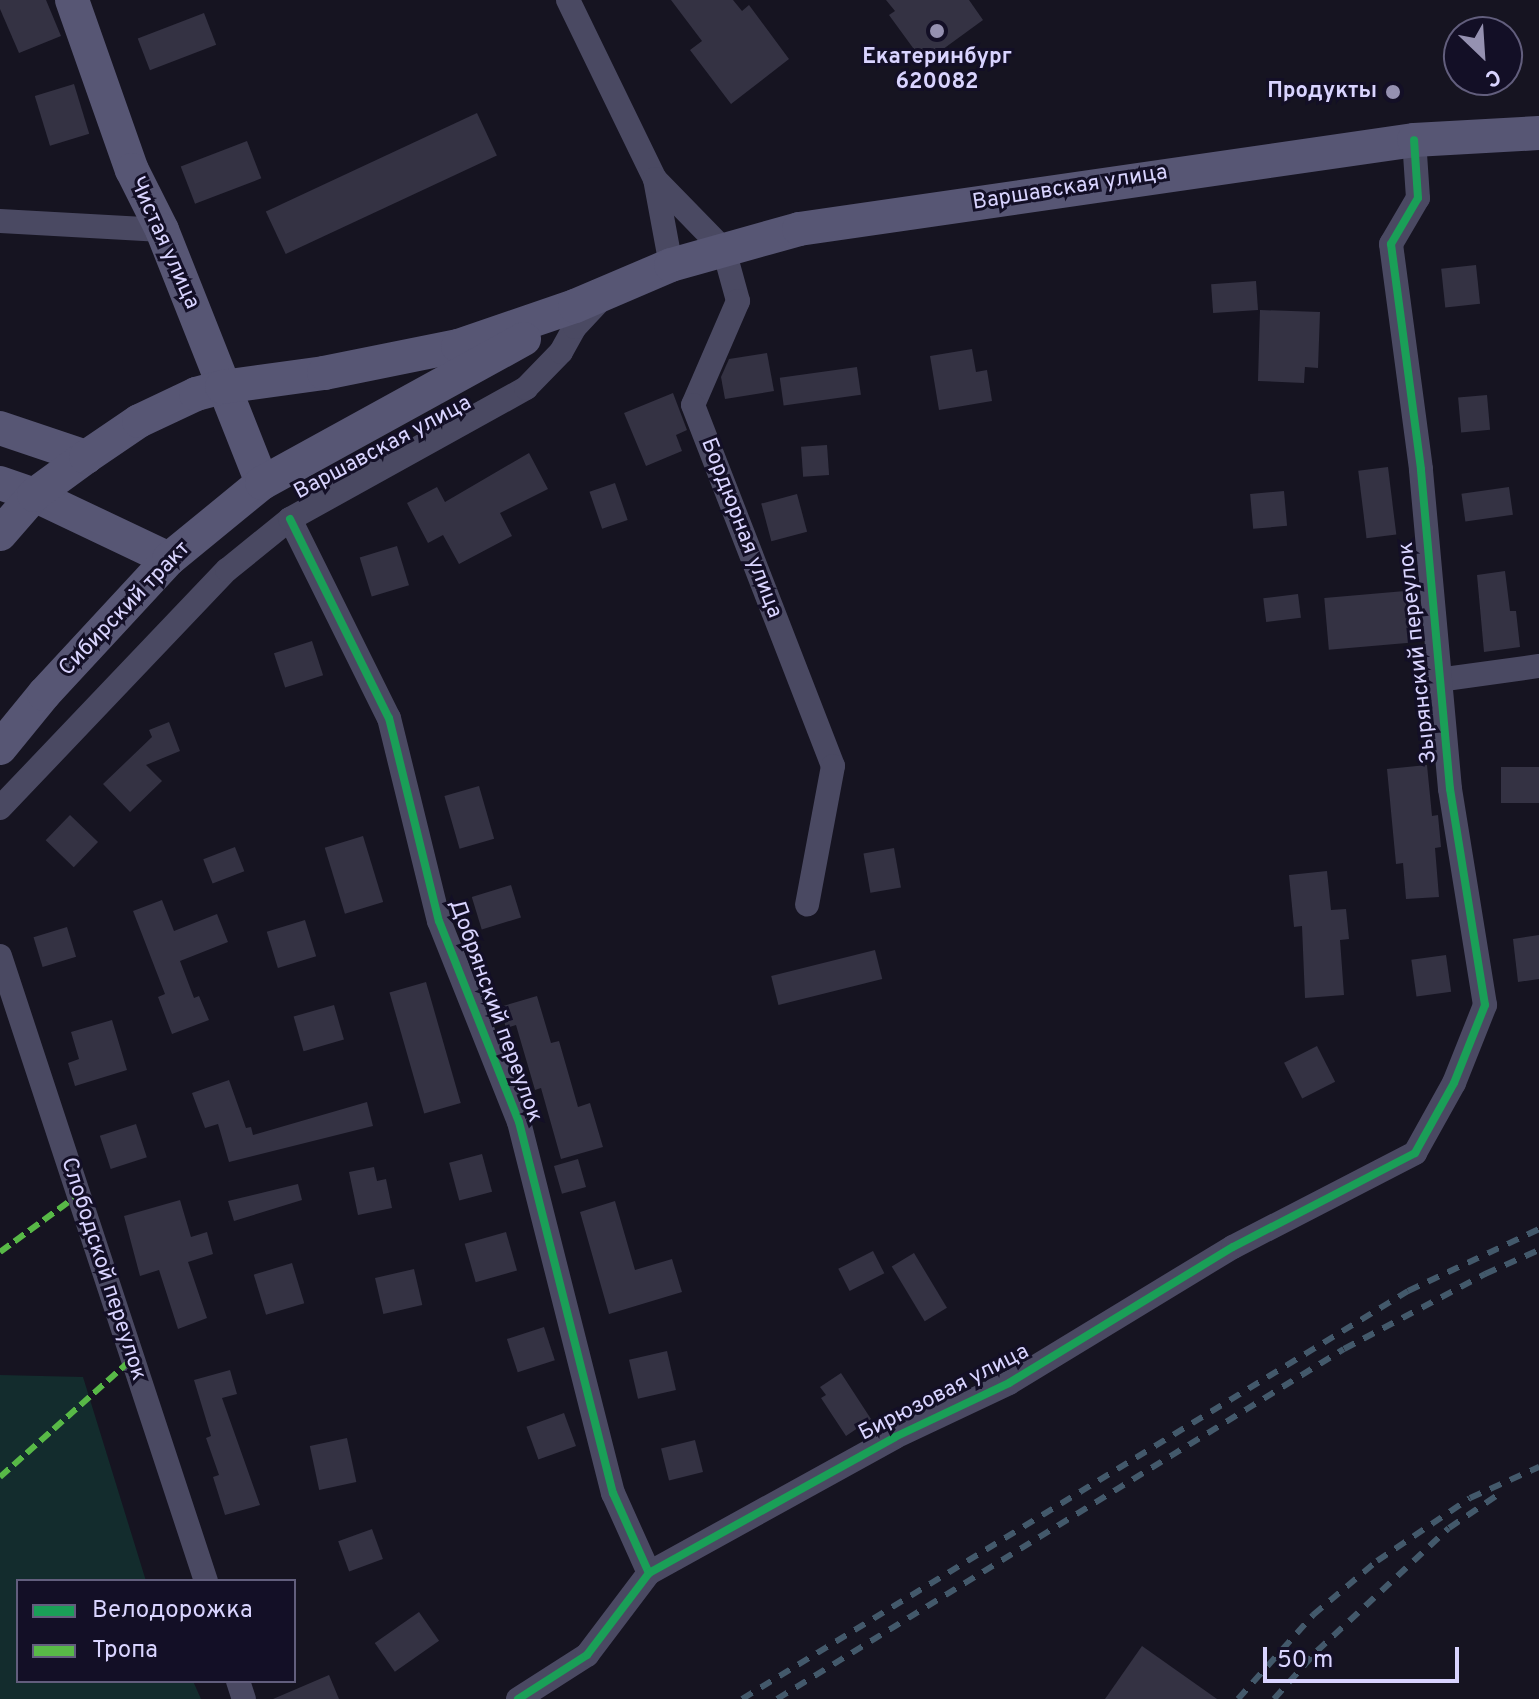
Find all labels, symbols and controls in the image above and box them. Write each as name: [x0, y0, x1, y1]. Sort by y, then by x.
north arrow: [1443, 16, 1523, 96]
marker: Екатеринбург 620082: [928, 22, 946, 40]
place label: Екатеринбург 620082: [862, 44, 1012, 96]
text: С: [1480, 61, 1505, 92]
place label: Продукты: [1267, 79, 1377, 105]
marker: Продукты: [1384, 83, 1402, 101]
street label: Варшавская улица: [971, 160, 1169, 216]
street label: Чистая улица: [123, 173, 205, 313]
street label: Варшавская улица: [290, 390, 476, 506]
street label: Бордюрная улица: [695, 434, 787, 622]
street label: Сибирский тракт: [54, 536, 196, 682]
street label: Зырянский переулок: [1393, 541, 1443, 765]
street label: Добрянский переулок: [442, 896, 548, 1126]
street label: Слободской переулок: [54, 1154, 152, 1384]
street label: Бирюзовая улица: [854, 1339, 1034, 1447]
legend: [16, 1579, 296, 1683]
text: Велодорожка: [92, 1596, 253, 1626]
scale bar: [1267, 1631, 1463, 1681]
text: Тропа: [92, 1636, 158, 1666]
text: 50 m: [1277, 1646, 1333, 1676]

